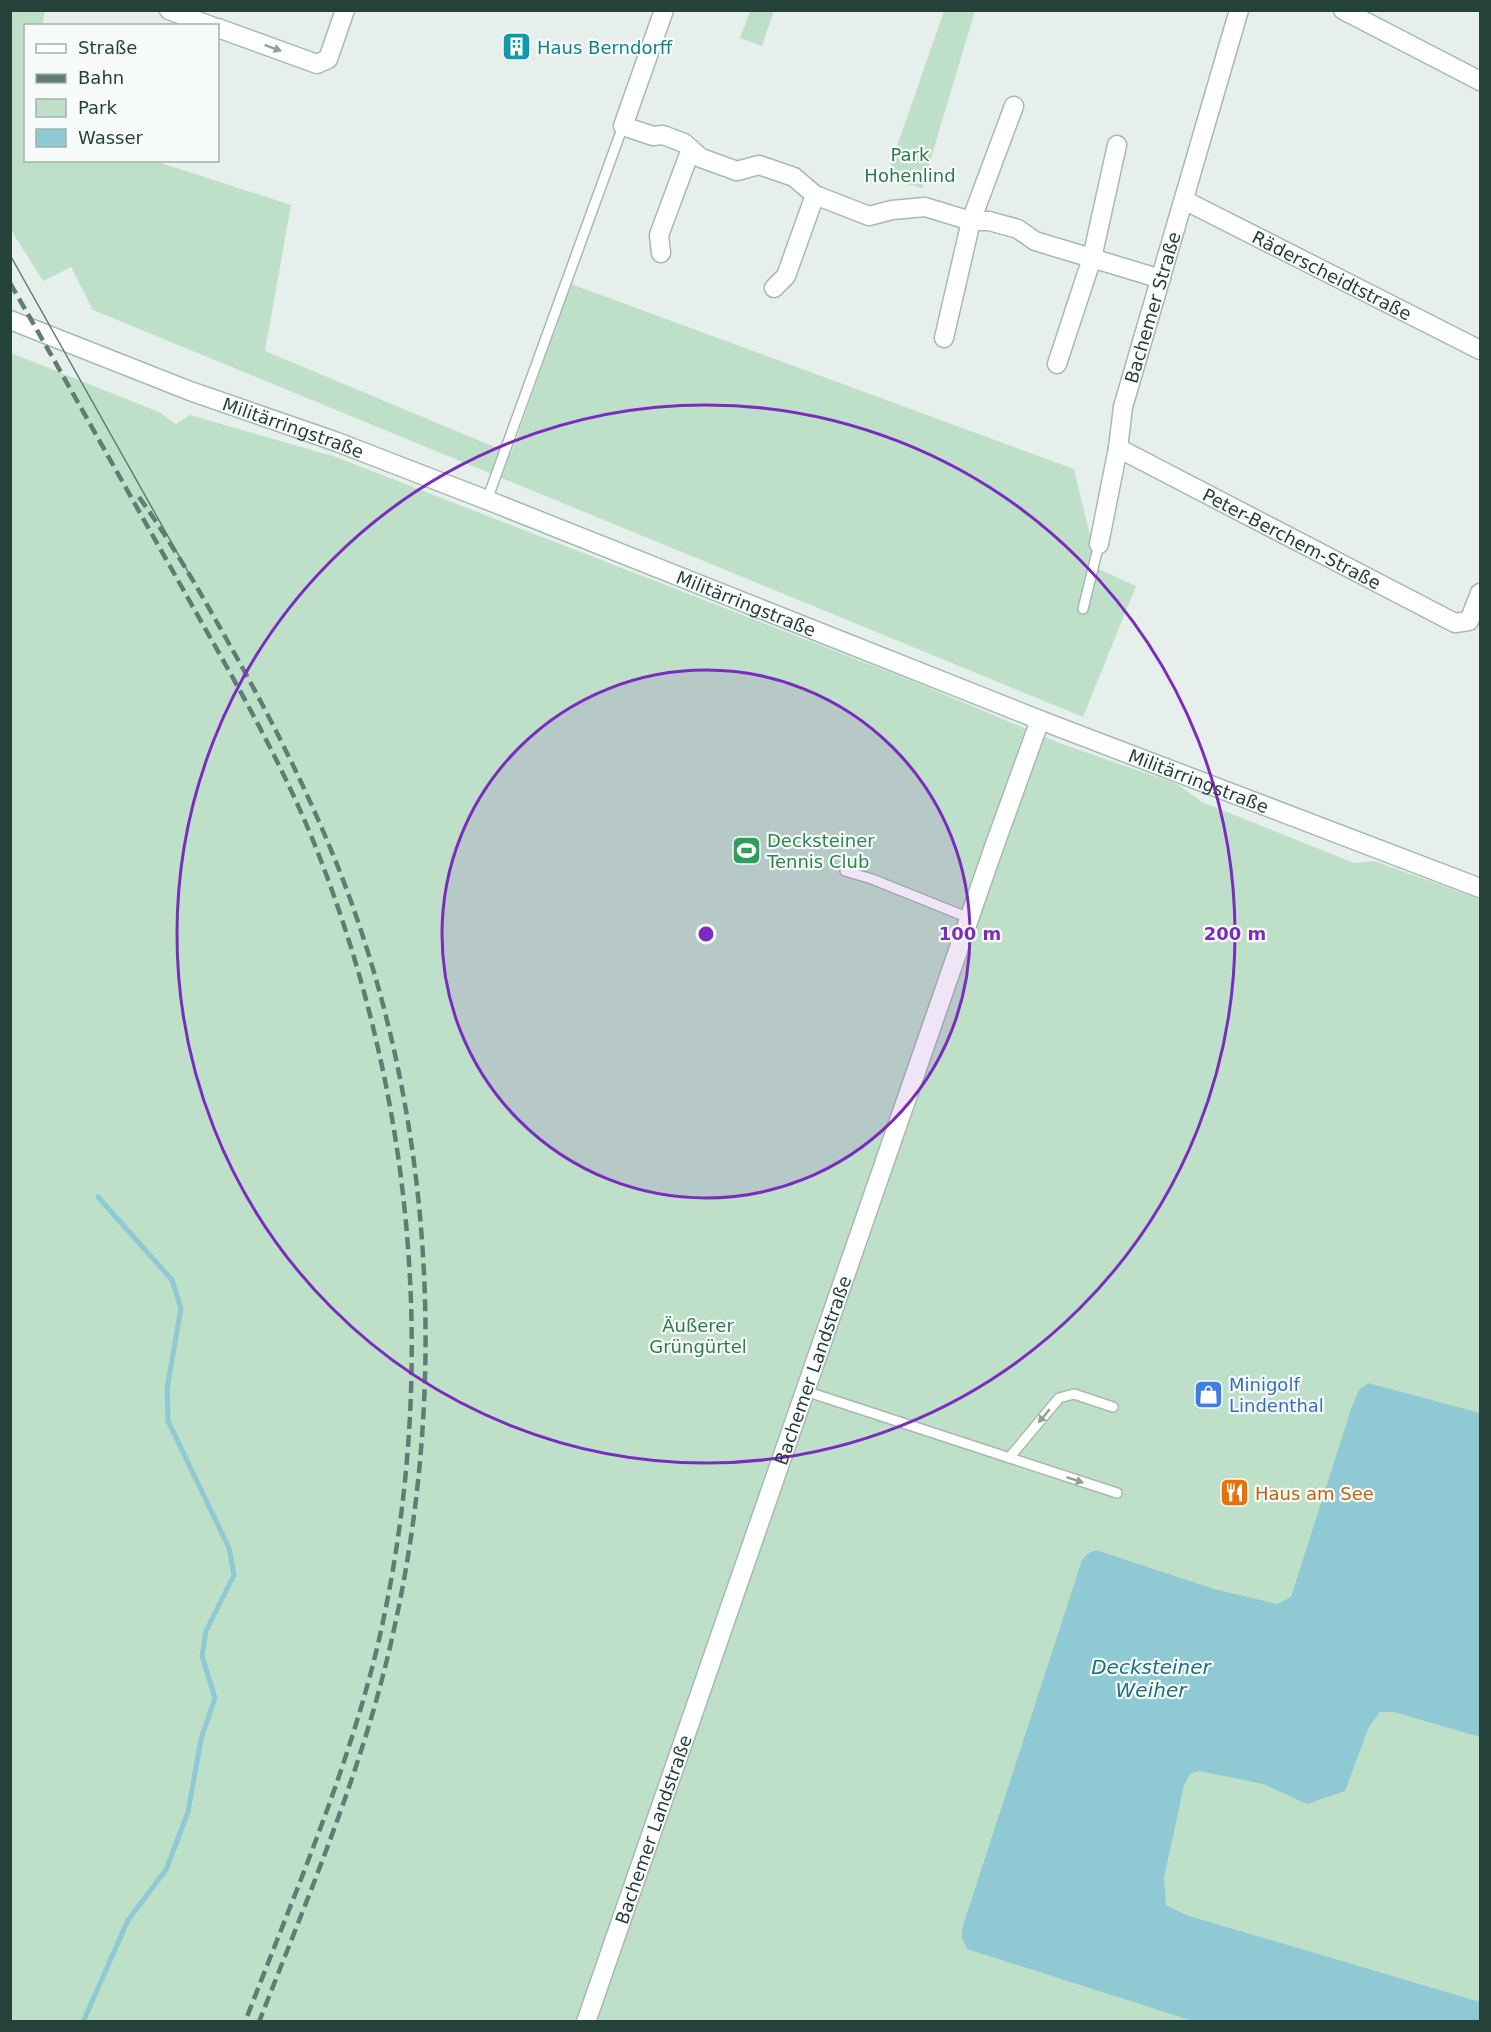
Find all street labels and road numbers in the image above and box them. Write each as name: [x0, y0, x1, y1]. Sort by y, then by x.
street label: Räderscheidtstraße: [1249, 226, 1415, 324]
street label: Bachemer Straße: [1120, 229, 1184, 386]
street label: Militärringstraße: [220, 393, 367, 462]
street label: Peter-Berchem-Straße: [1199, 483, 1385, 593]
street label: Militärringstraße: [674, 566, 819, 640]
street label: Militärringstraße: [1126, 744, 1272, 817]
street label: Bachemer Landstraße: [770, 1273, 855, 1468]
street label: Bachemer Landstraße: [610, 1732, 695, 1927]

